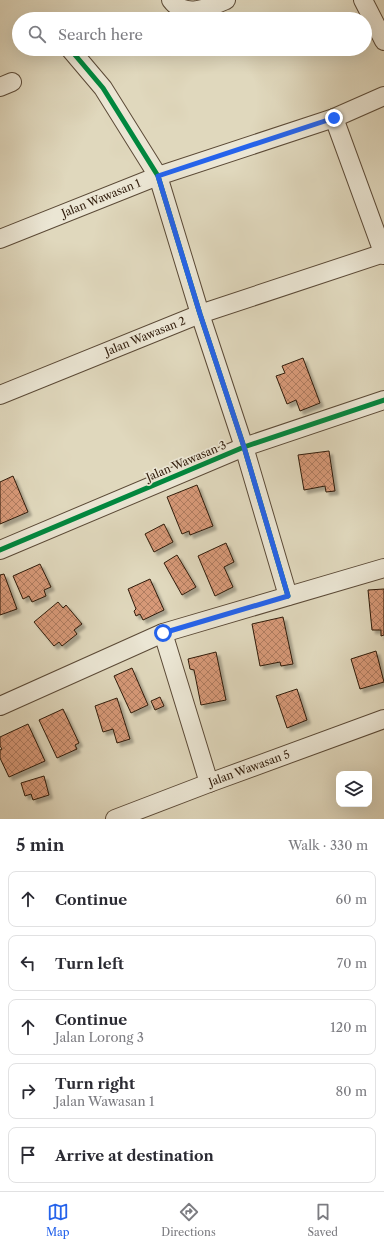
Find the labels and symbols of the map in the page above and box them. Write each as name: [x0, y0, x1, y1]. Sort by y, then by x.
route end: [325, 109, 343, 127]
street label: Jalan Wawasan 1: [57, 176, 143, 221]
street label: Jalan Wawasan 2: [101, 313, 187, 359]
street label: Jalan Wawasan 3: [142, 438, 228, 485]
route start: [154, 624, 172, 642]
street label: Jalan Wawasan 5: [205, 747, 292, 790]

